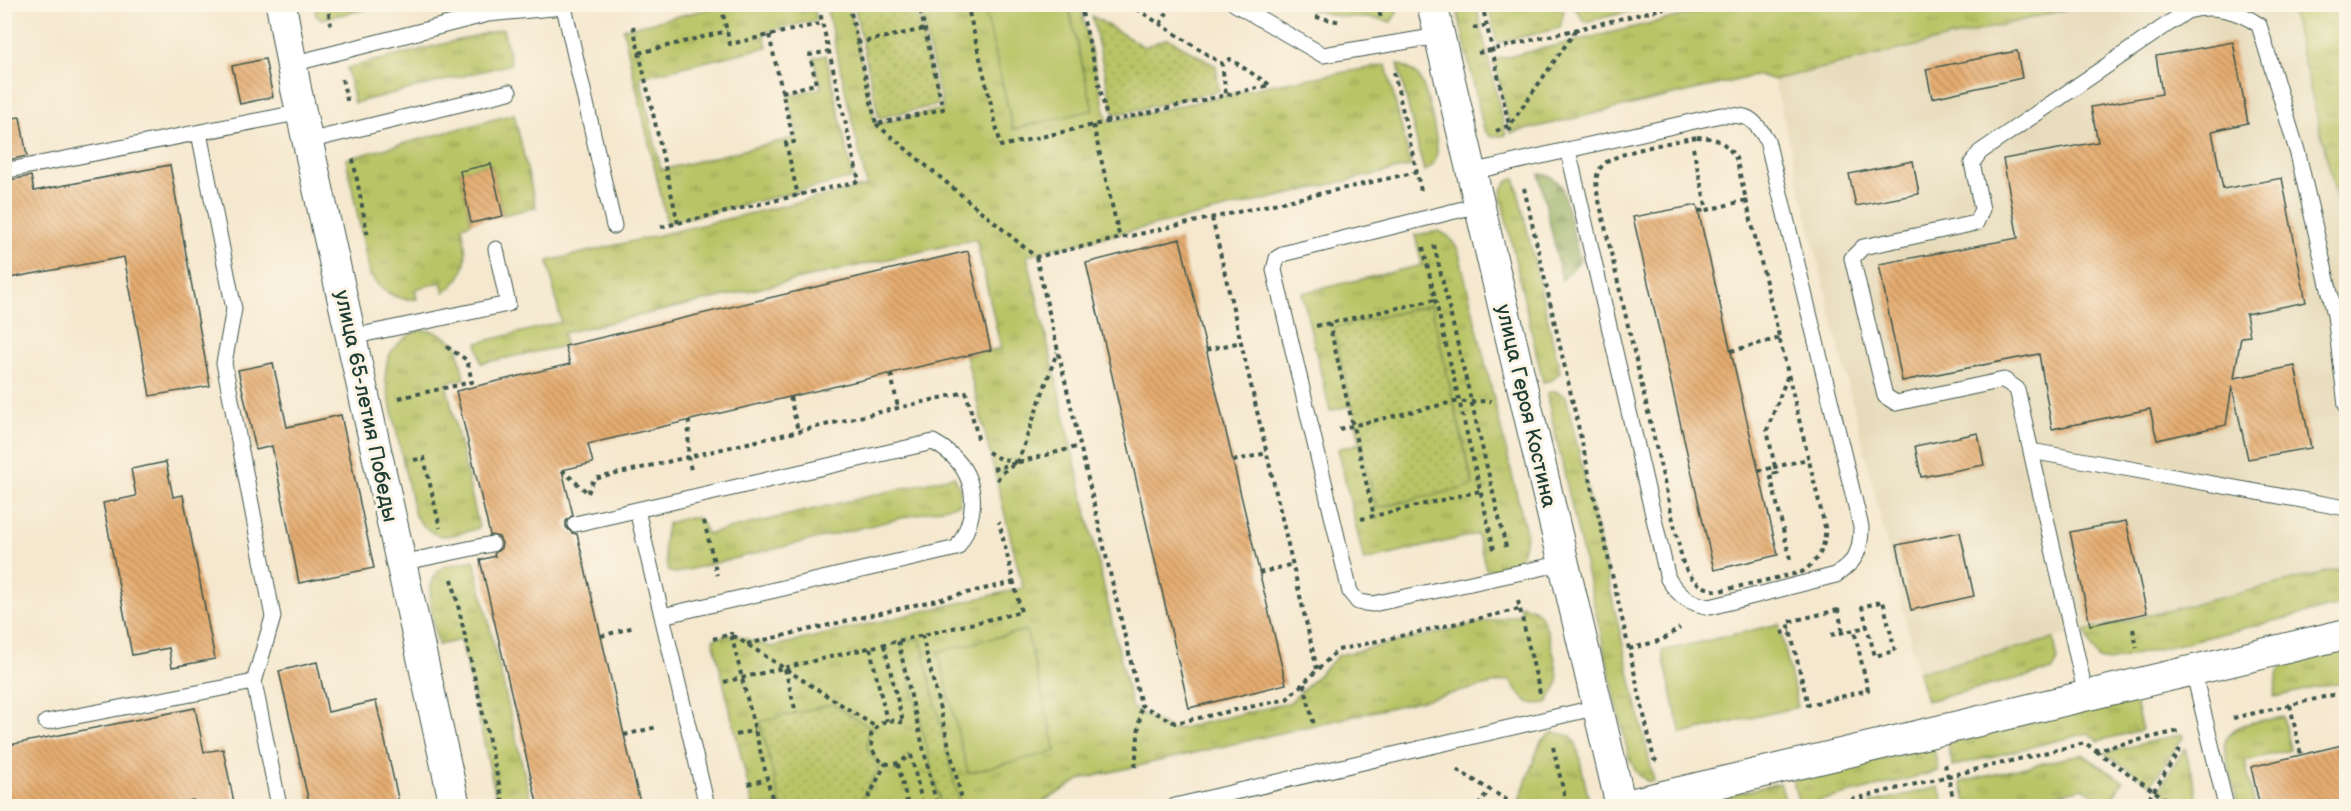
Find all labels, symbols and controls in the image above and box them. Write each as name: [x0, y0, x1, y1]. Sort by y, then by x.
street label: улица 65-летия Победы: [329, 288, 403, 524]
street label: улица Героя Костина: [1490, 302, 1562, 511]

